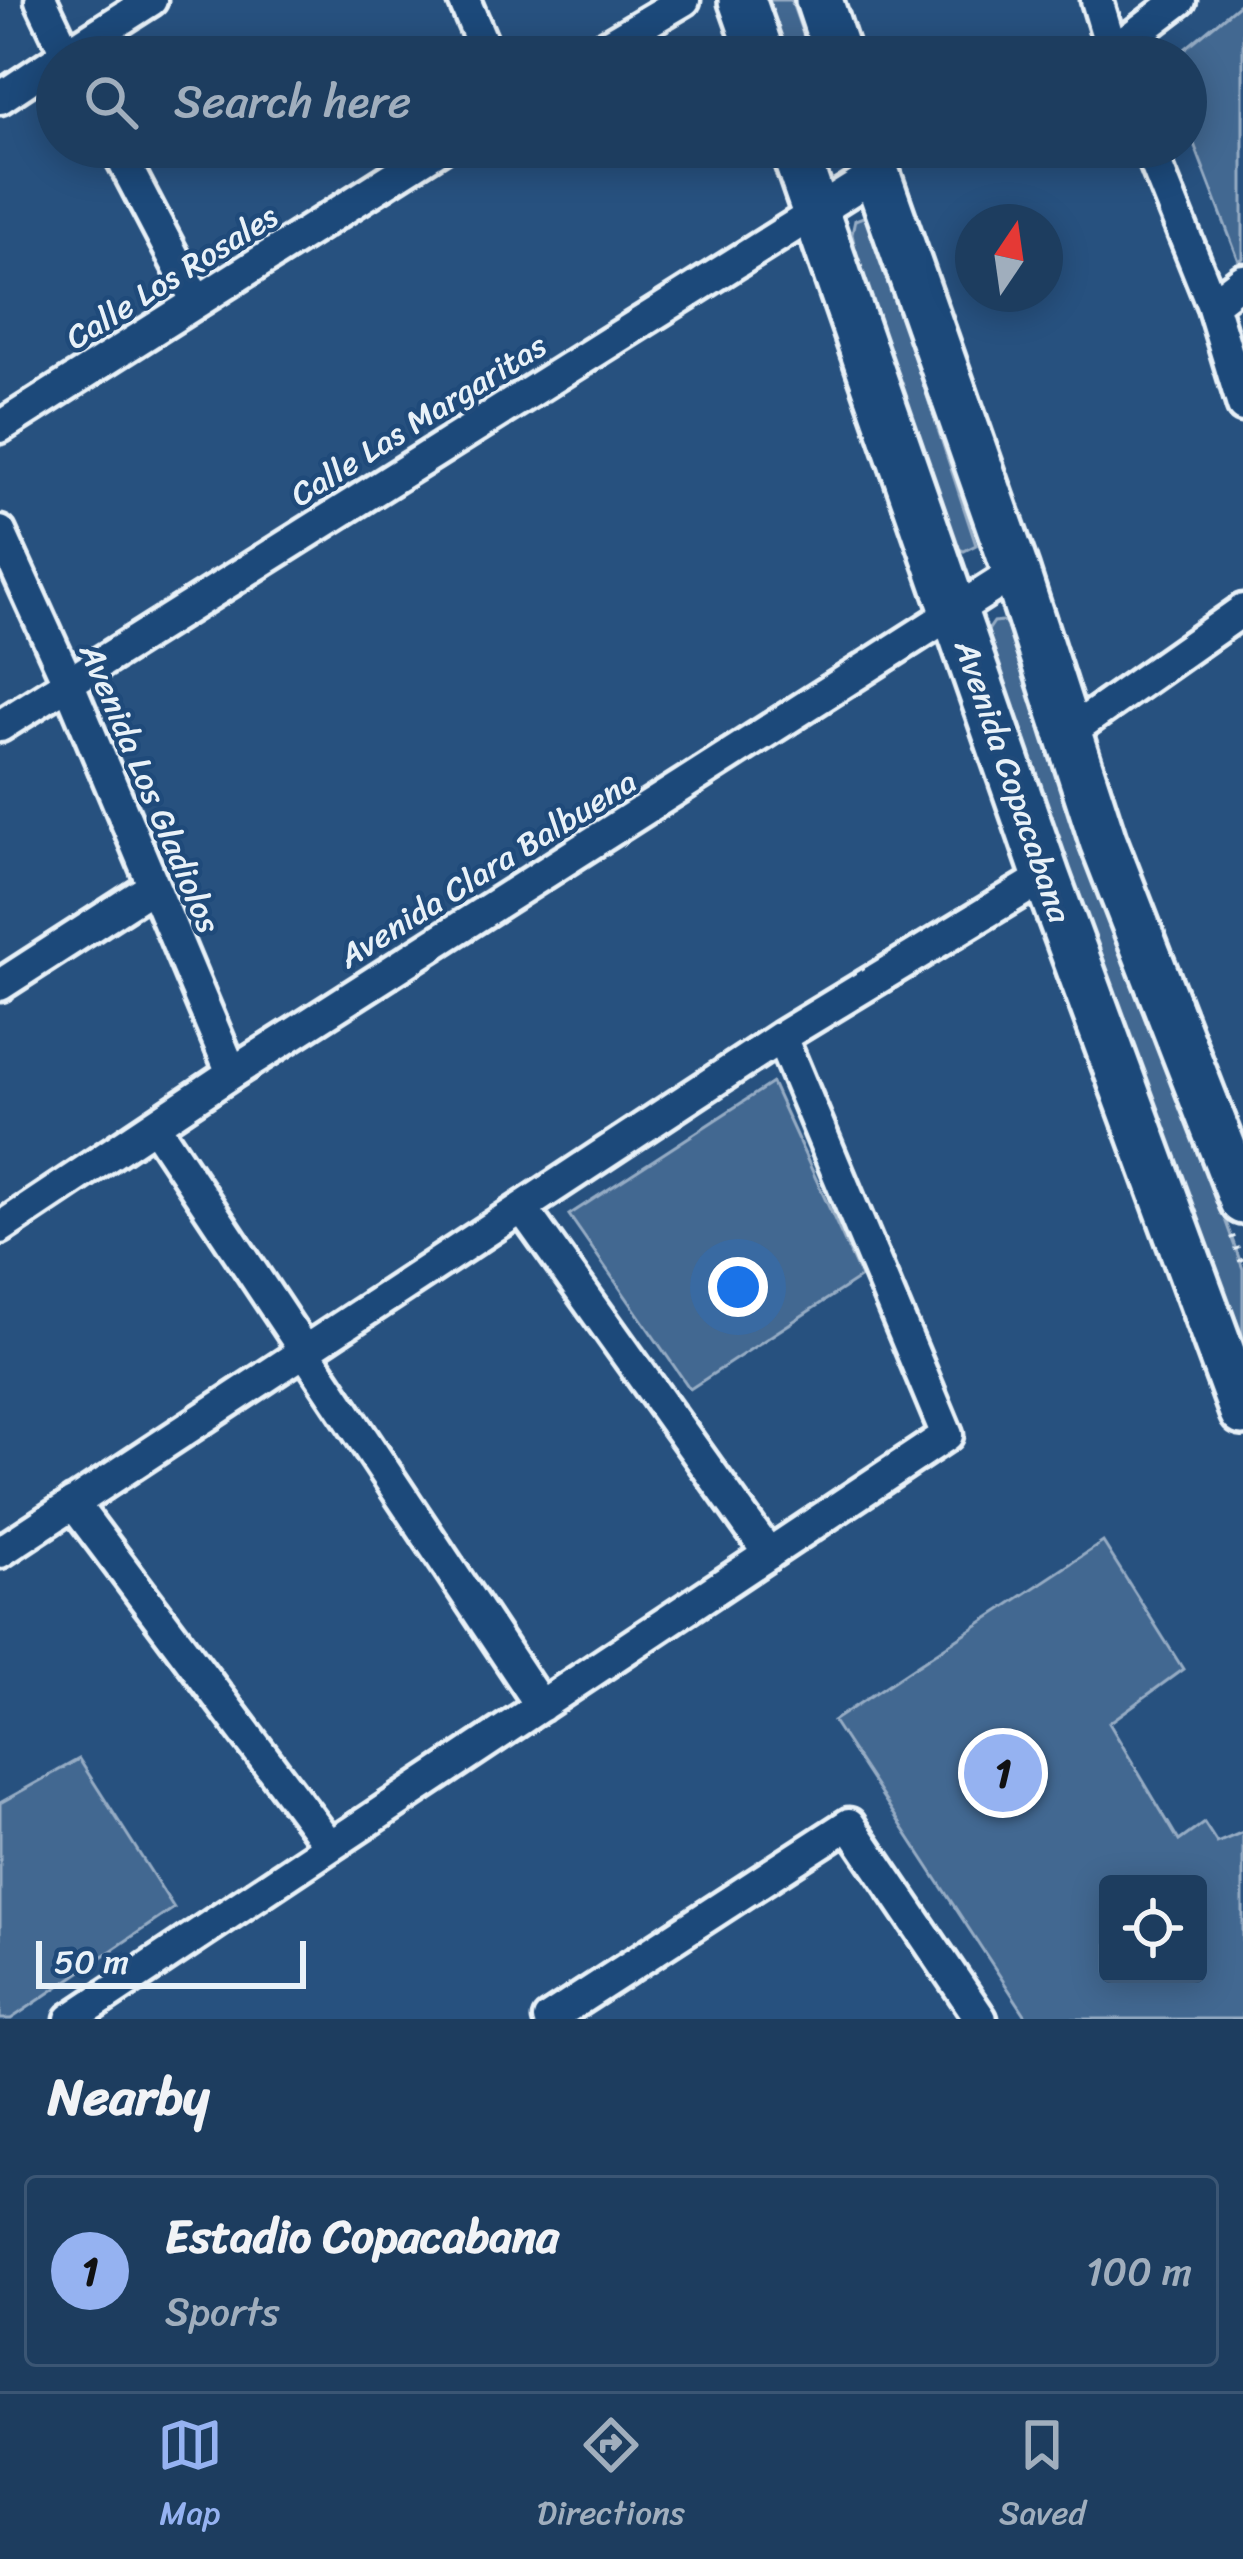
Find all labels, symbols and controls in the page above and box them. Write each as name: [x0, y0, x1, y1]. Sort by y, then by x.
search box: [36, 36, 1207, 168]
text: Search here: [174, 62, 411, 142]
icon: search: [78, 69, 144, 135]
street label: Calle Los Rosales: [53, 188, 290, 366]
north arrow: [955, 204, 1063, 312]
street label: Calle Las Margaritas: [278, 317, 559, 522]
street label: Avenida Copacabana: [937, 631, 1089, 931]
street label: Avenida Los Gladiolos: [62, 633, 238, 943]
street label: Avenida Clara Balbuena: [326, 753, 649, 985]
your location: [708, 1257, 768, 1317]
pin: 1: [964, 1728, 1042, 1818]
map controls: [1099, 1875, 1207, 1983]
button: locate: [1099, 1875, 1207, 1983]
text: 50 m: [54, 1933, 129, 1991]
scale bar: [36, 1935, 306, 1988]
text: Nearby: [48, 2052, 209, 2142]
text: Estadio Copacabana: [165, 2197, 559, 2277]
text: 1: [82, 2237, 98, 2306]
text: 100 m: [1086, 2237, 1192, 2306]
text: Sports: [165, 2277, 280, 2346]
tab: Map: [157, 2412, 223, 2542]
tab: Directions: [537, 2412, 685, 2542]
tab: Saved: [999, 2412, 1086, 2542]

